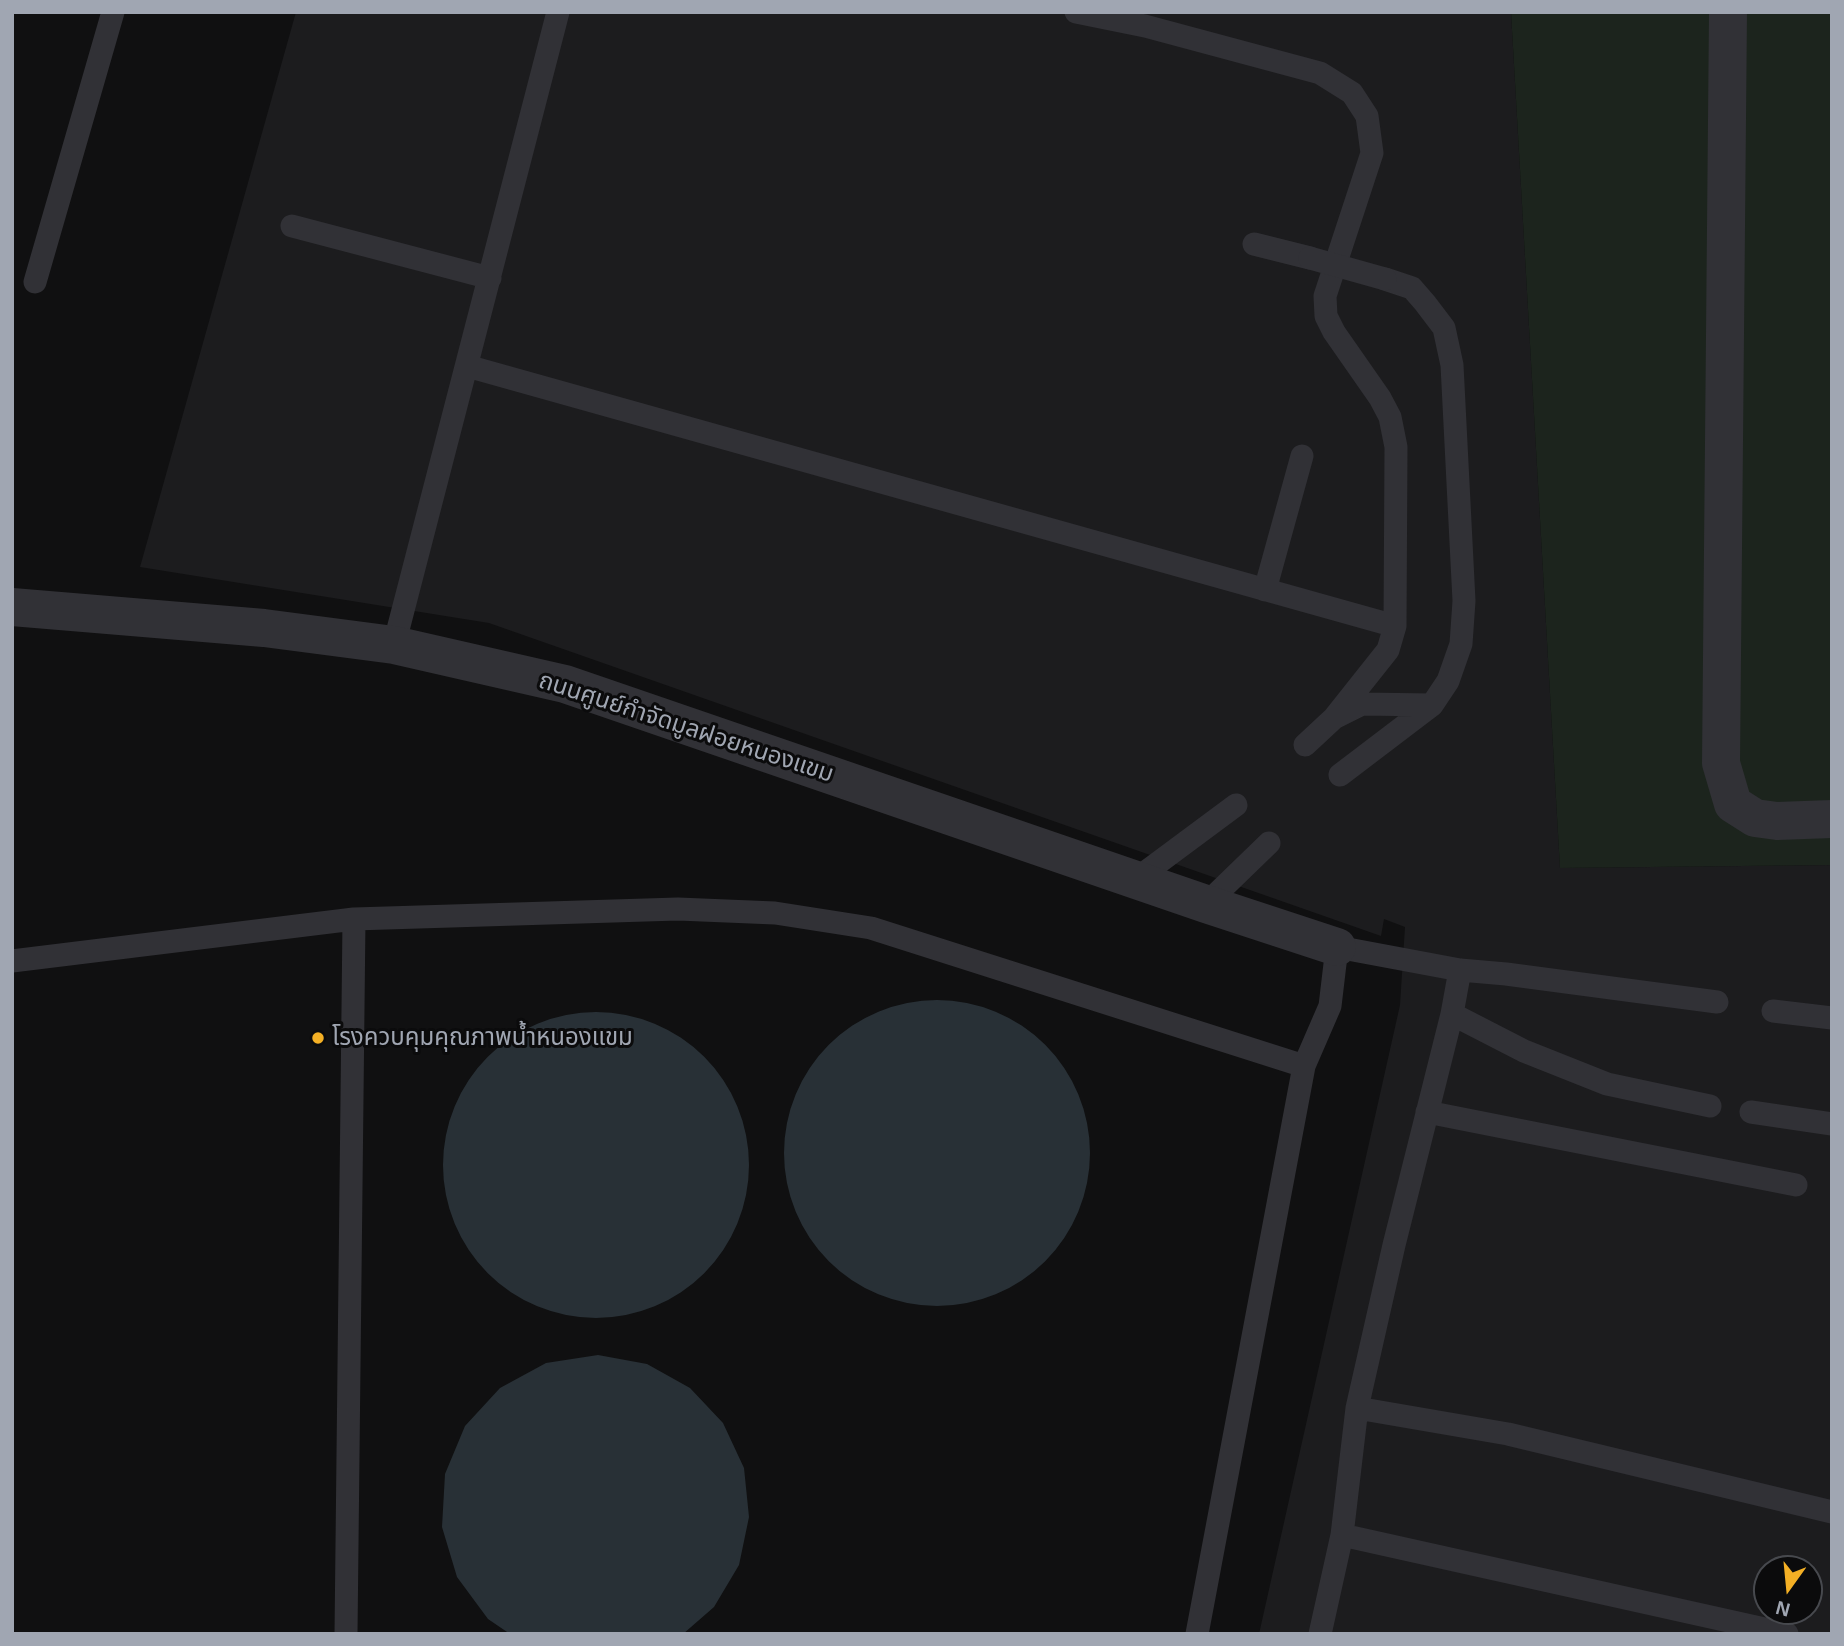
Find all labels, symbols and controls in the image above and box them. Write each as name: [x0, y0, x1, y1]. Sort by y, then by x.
street label: ถนนศูนย์กำจัดมูลฝอยหนองแขม: [535, 667, 837, 789]
place label: โรงควบคุมคุณภาพน้ำหนองแขม: [332, 1024, 633, 1052]
marker: โรงควบคุมคุณภาพน้ำหนองแขม: [310, 1030, 326, 1046]
north arrow: [1753, 1555, 1823, 1625]
text: N: [1774, 1597, 1792, 1621]

